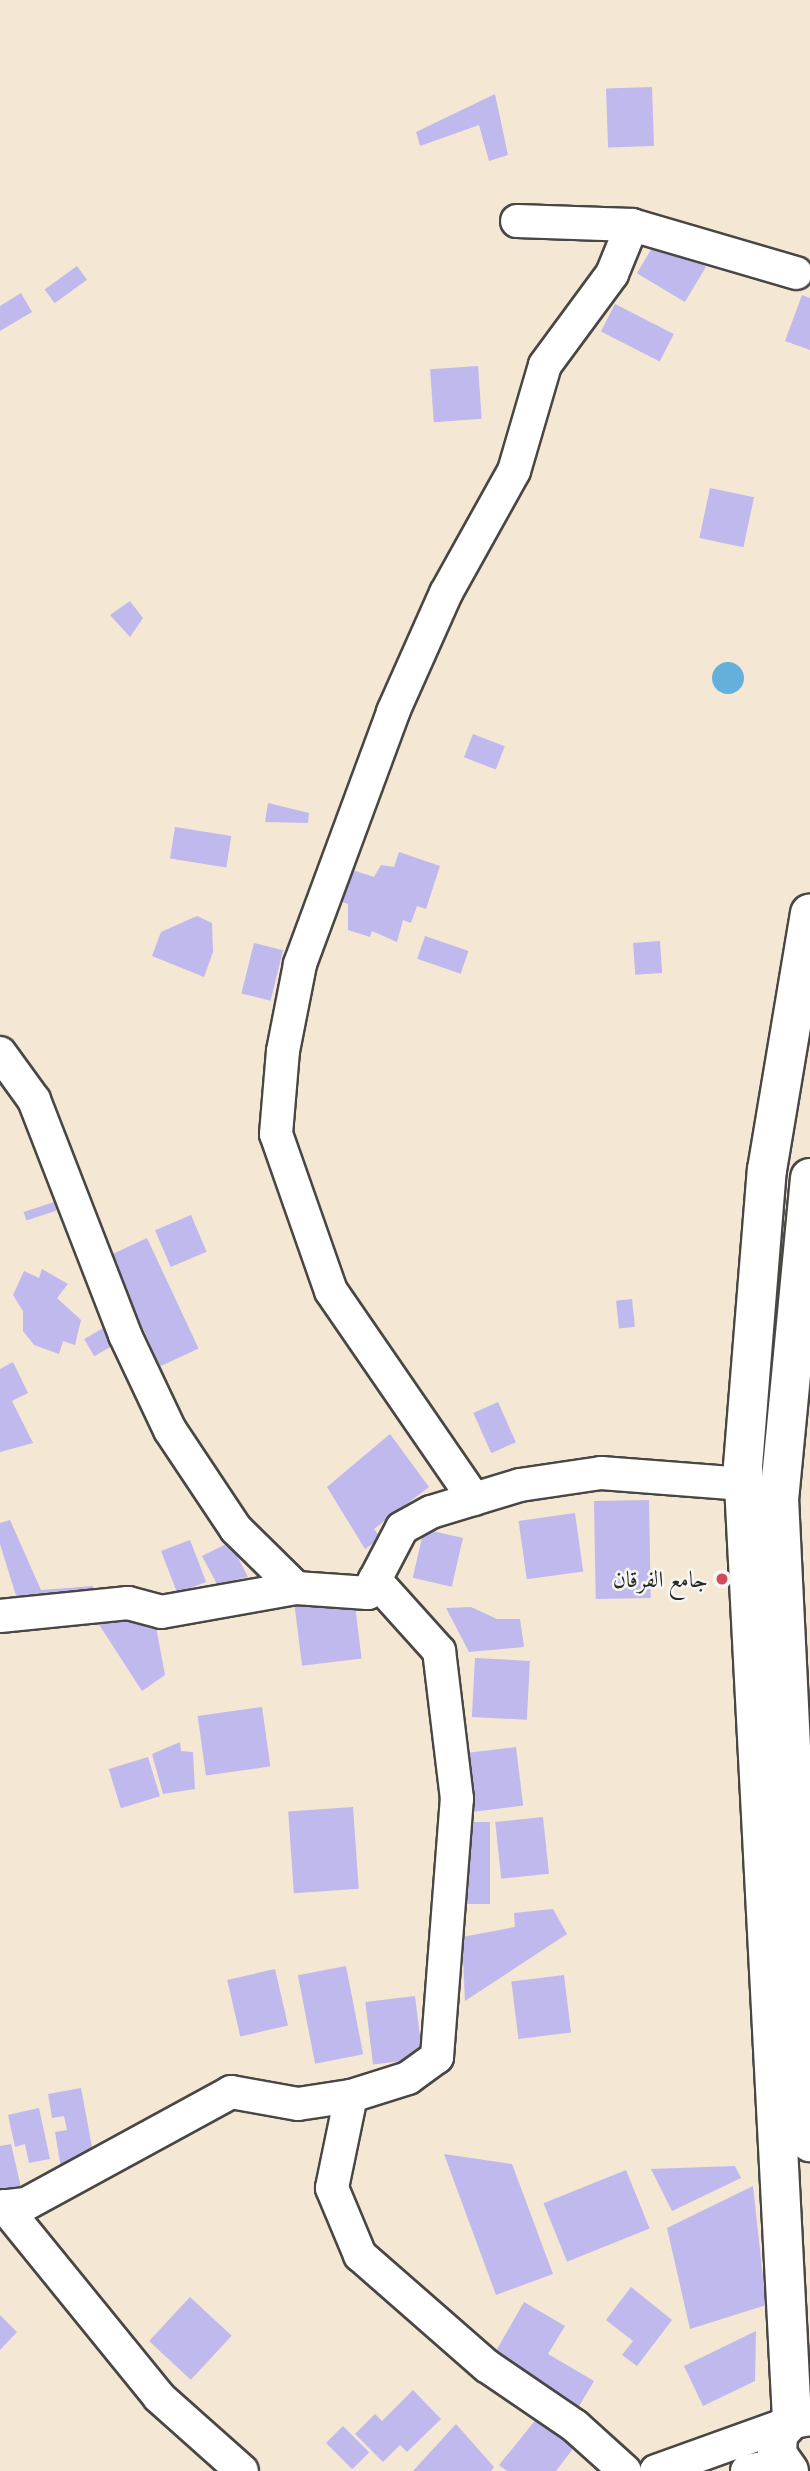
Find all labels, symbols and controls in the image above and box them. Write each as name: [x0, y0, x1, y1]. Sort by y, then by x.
place label: جامع الفرقان: [613, 1565, 708, 1593]
marker: جامع الفرقان: [714, 1571, 730, 1587]

